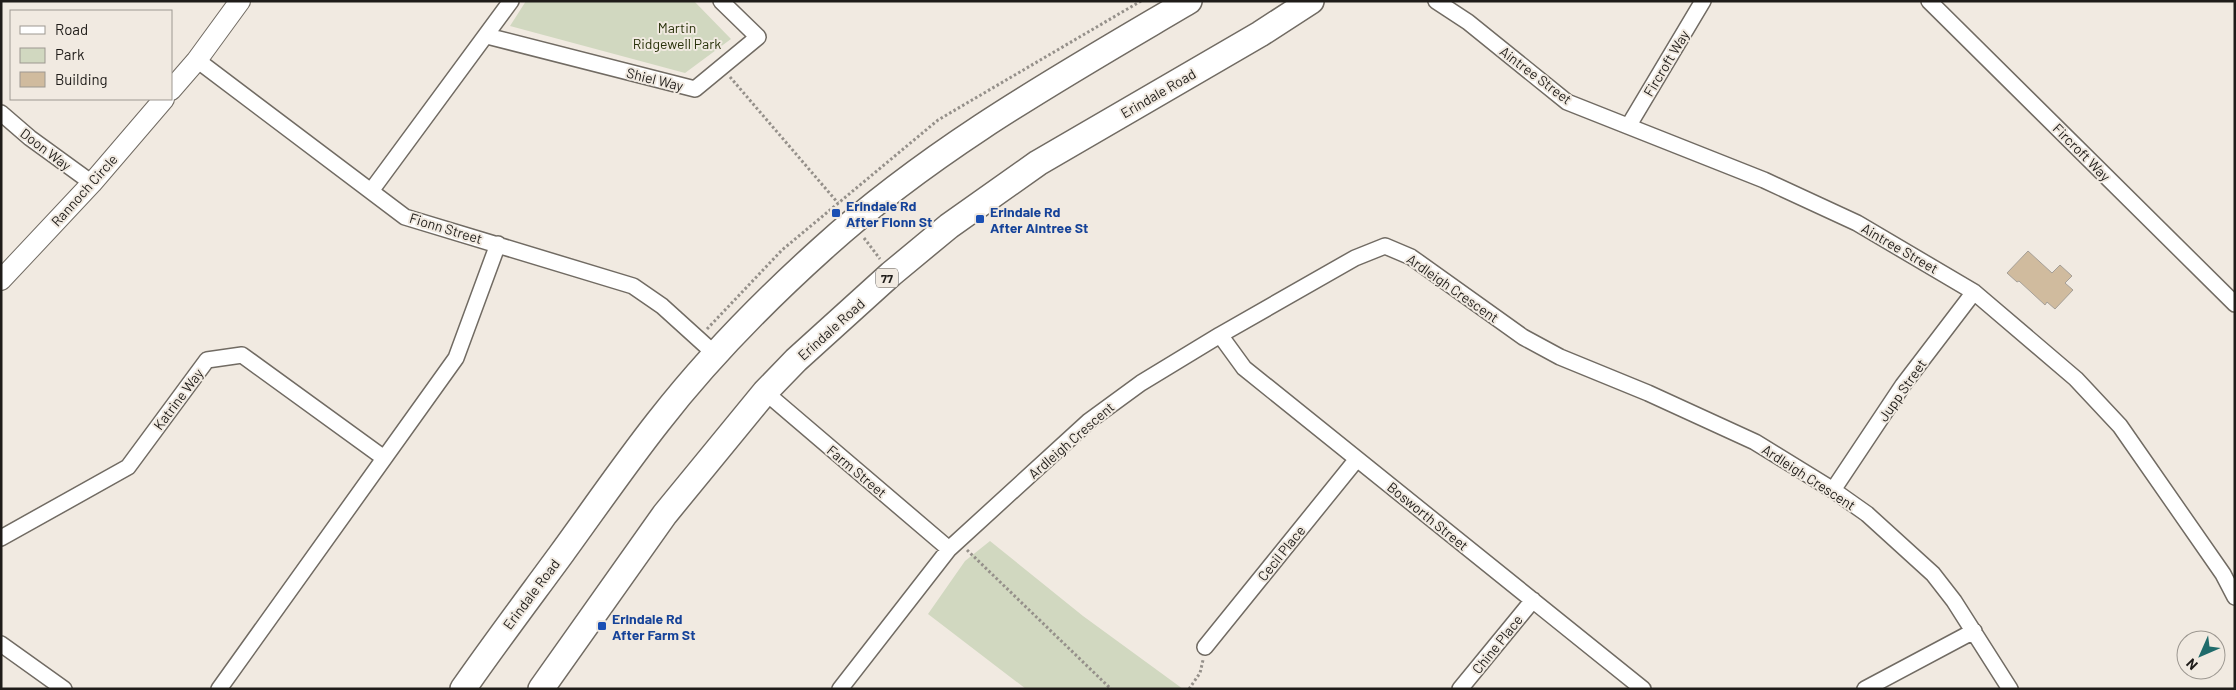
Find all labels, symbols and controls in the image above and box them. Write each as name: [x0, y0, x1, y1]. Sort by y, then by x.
legend: [10, 10, 172, 100]
park label: Martin Ridgewell Park: [633, 19, 721, 52]
text: Road: [55, 20, 88, 38]
street label: Fircroft Way: [1640, 26, 1693, 99]
street label: Aintree Street: [1497, 42, 1575, 108]
text: Park: [55, 45, 85, 63]
street label: Shiel Way: [625, 64, 686, 94]
street label: Erindale Road: [1117, 65, 1199, 121]
text: Building: [55, 70, 108, 88]
street label: Fircroft Way: [2050, 120, 2115, 185]
street label: Doon Way: [17, 124, 75, 174]
street label: Rannoch Circle: [47, 150, 121, 230]
place label: Erindale Rd After Fionn St: [846, 197, 932, 230]
place label: Erindale Rd After Aintree St: [990, 203, 1088, 236]
marker: Erindale Rd After Fionn St: [830, 207, 842, 219]
street label: Fionn Street: [408, 209, 484, 247]
marker: Erindale Rd After Aintree St: [974, 213, 986, 225]
street label: Aintree Street: [1859, 219, 1941, 277]
street label: Ardleigh Crescent: [1404, 250, 1502, 326]
road number: 77: [876, 268, 898, 288]
street label: Erindale Road: [794, 295, 868, 363]
street label: Jupp Street: [1874, 356, 1930, 424]
street label: Katrine Way: [149, 365, 207, 433]
street label: Ardleigh Crescent: [1025, 398, 1117, 482]
street label: Ardleigh Crescent: [1759, 440, 1859, 514]
street label: Farm Street: [824, 441, 890, 501]
street label: Bosworth Street: [1384, 478, 1472, 554]
street label: Cecil Place: [1254, 522, 1308, 584]
street label: Erindale Road: [499, 555, 563, 633]
place label: Erindale Rd After Farm St: [612, 610, 695, 643]
street label: Chine Place: [1468, 611, 1526, 677]
marker: Erindale Rd After Farm St: [596, 620, 608, 632]
north arrow: [2176, 630, 2226, 680]
text: N: [2182, 655, 2201, 674]

